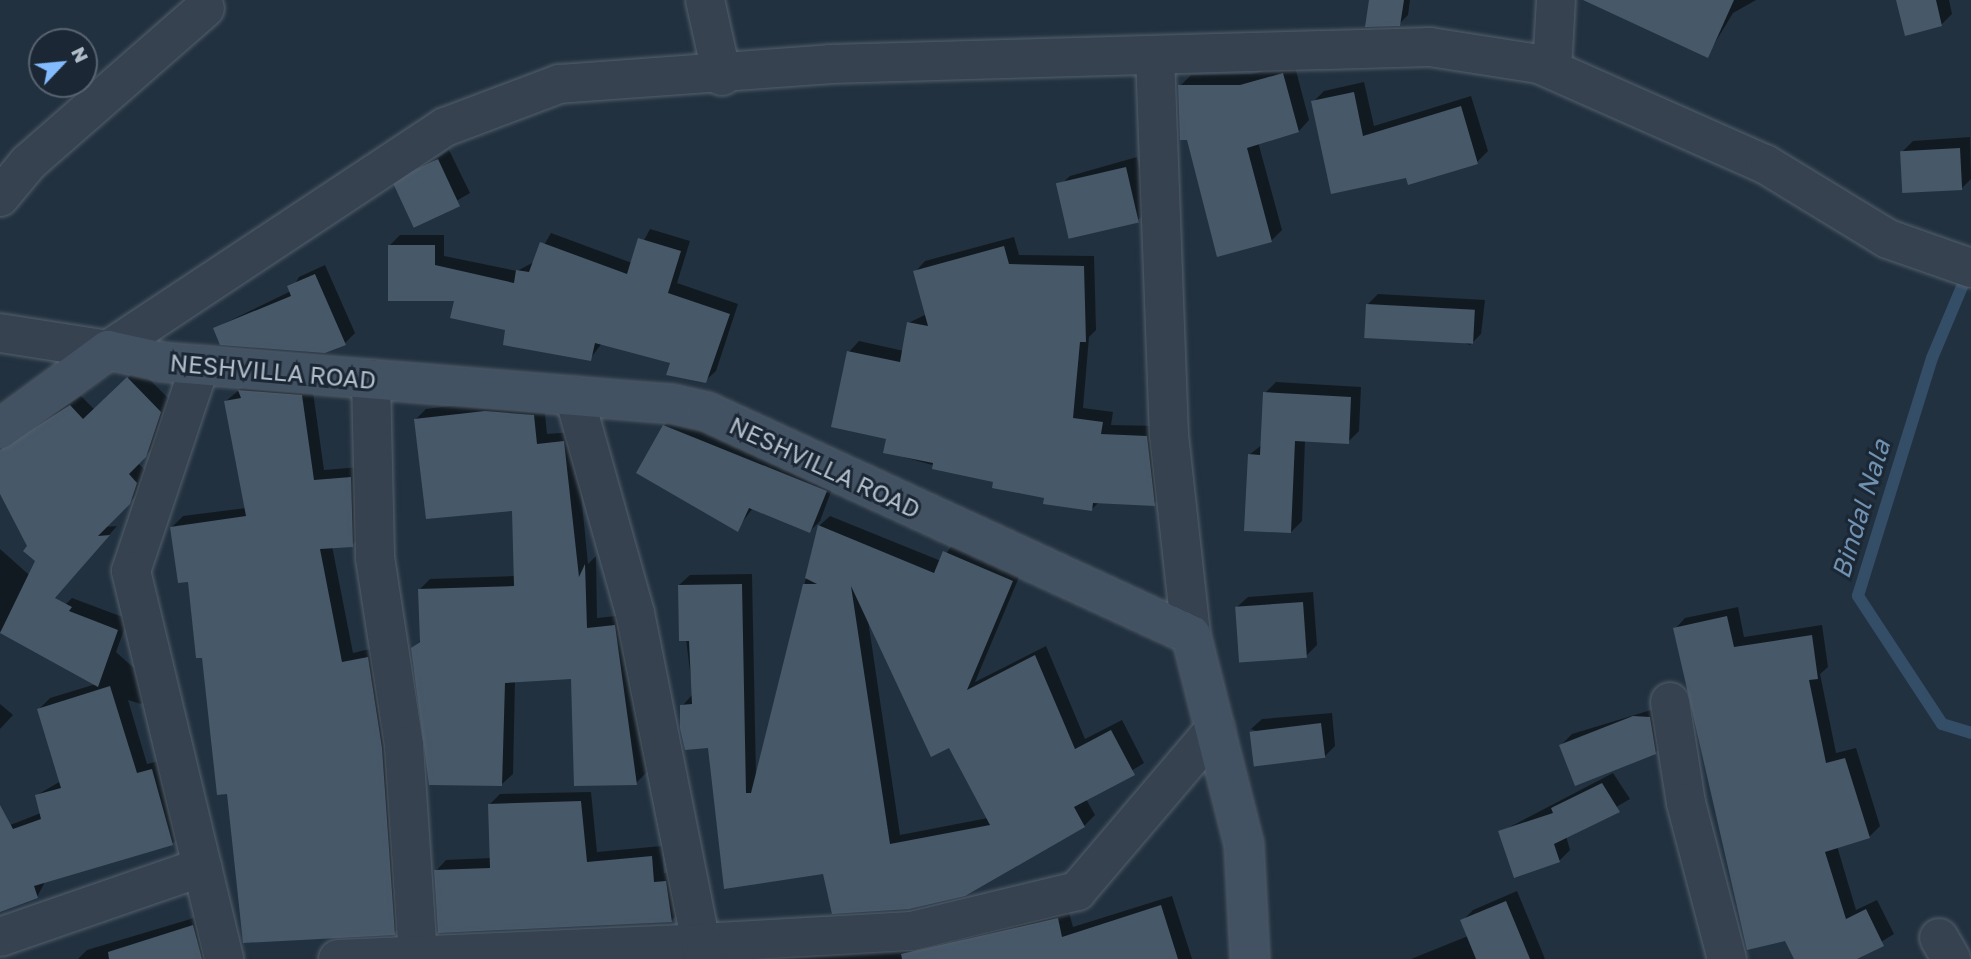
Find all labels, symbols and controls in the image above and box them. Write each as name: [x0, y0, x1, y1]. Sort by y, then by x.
north arrow: [28, 28, 98, 98]
text: N: [67, 43, 94, 66]
street label: NESHVILLA ROAD: [169, 348, 377, 394]
street label: NESHVILLA ROAD: [725, 410, 925, 524]
water label: Bindal Nala: [1825, 436, 1897, 582]

